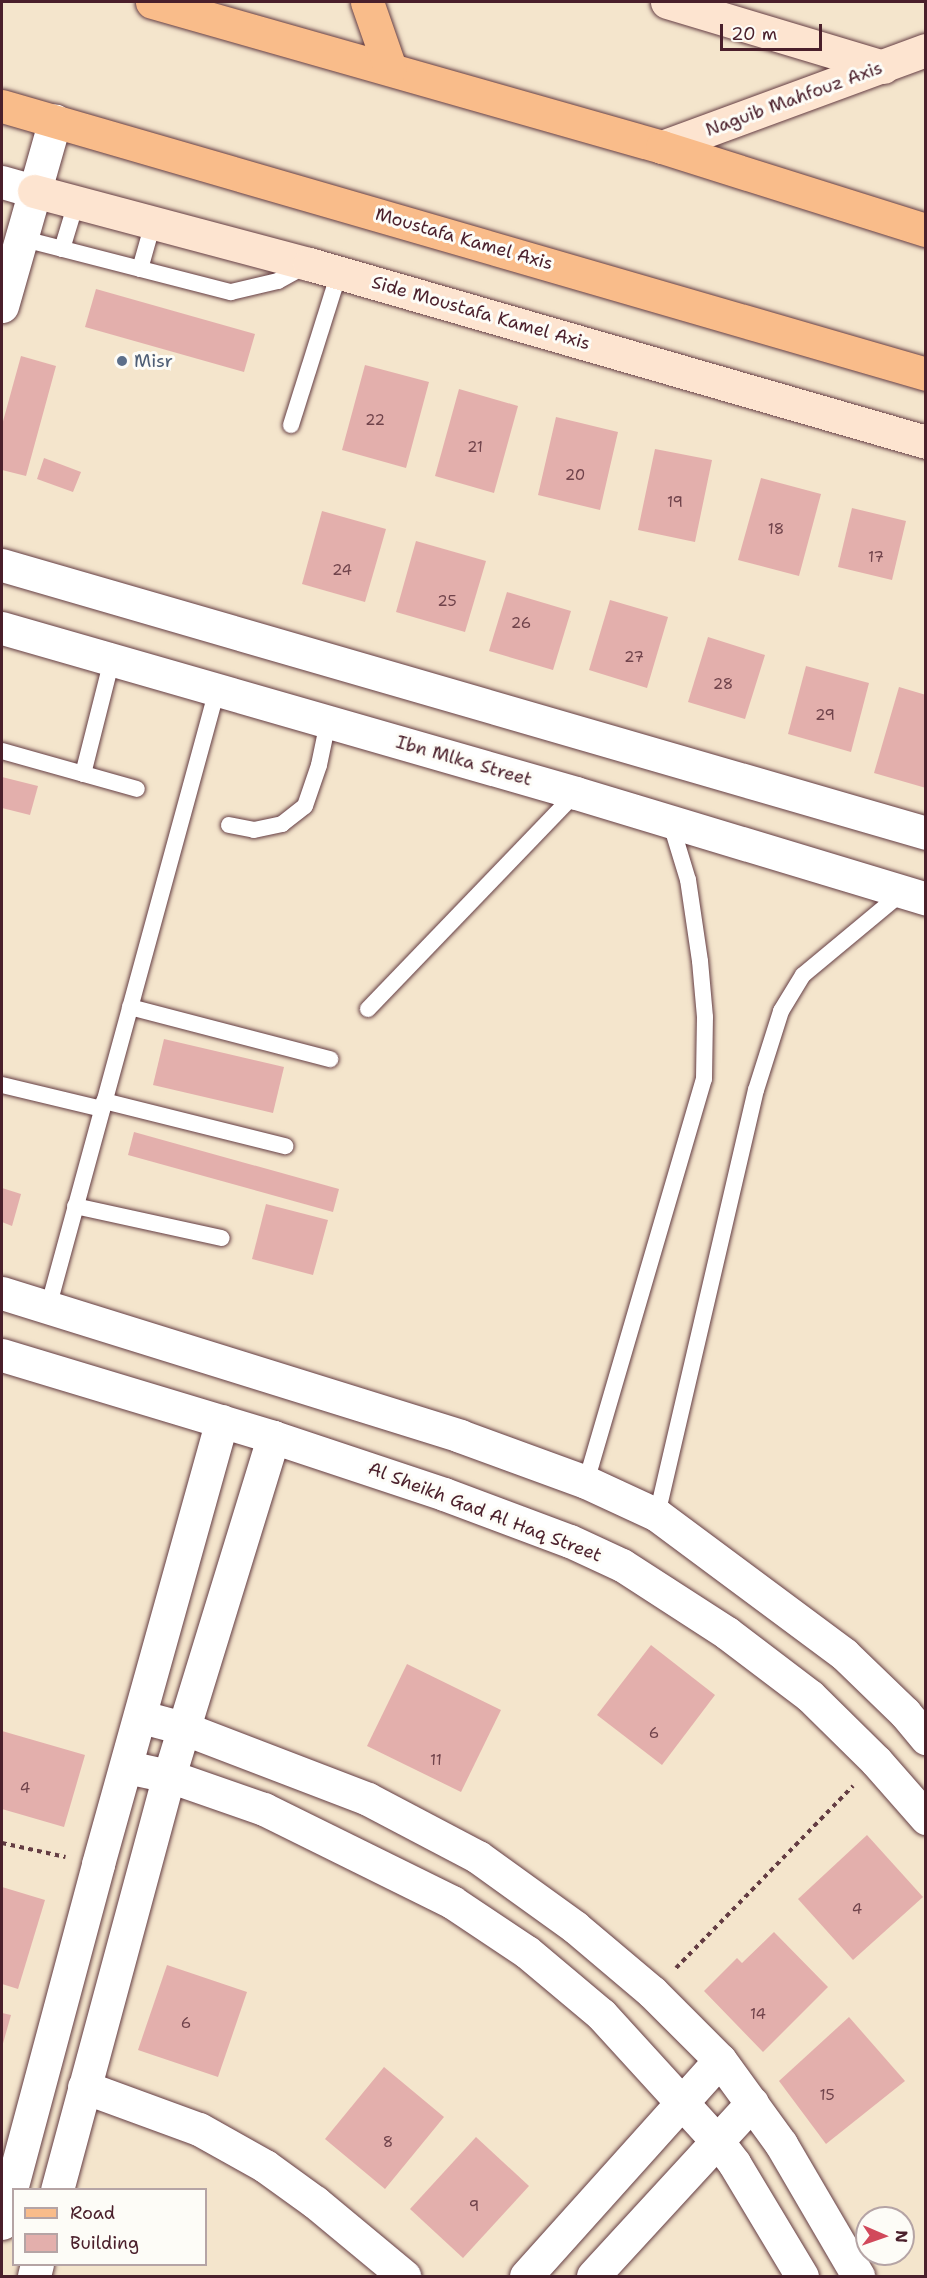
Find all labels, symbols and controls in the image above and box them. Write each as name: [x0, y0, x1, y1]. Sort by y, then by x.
scale bar: [723, 12, 825, 50]
text: 20 m: [731, 22, 777, 46]
street label: Naguib Mahfouz Axis: [703, 57, 885, 141]
street label: Moustafa Kamel Axis: [373, 203, 555, 275]
street label: Side Moustafa Kamel Axis: [369, 271, 593, 355]
place label: Misr: [134, 350, 173, 372]
marker: Misr: [115, 354, 129, 368]
house number: 22: [365, 412, 385, 430]
house number: 21: [467, 439, 483, 457]
house number: 20: [565, 467, 585, 485]
house number: 19: [667, 494, 683, 512]
house number: 18: [768, 521, 784, 539]
house number: 17: [868, 549, 884, 567]
house number: 24: [332, 562, 352, 580]
house number: 25: [437, 593, 457, 611]
house number: 26: [511, 615, 531, 633]
house number: 27: [624, 649, 644, 667]
house number: 28: [713, 676, 733, 694]
house number: 29: [815, 707, 835, 725]
street label: Ibn Mlka Street: [394, 731, 534, 791]
street label: Al Sheikh Gad Al Haq Street: [365, 1457, 605, 1567]
house number: 6: [649, 1725, 659, 1743]
house number: 11: [430, 1752, 442, 1770]
house number: 4: [20, 1780, 30, 1798]
house number: 4: [852, 1901, 862, 1919]
house number: 14: [750, 2006, 766, 2024]
house number: 6: [181, 2015, 191, 2033]
house number: 15: [819, 2087, 835, 2105]
house number: 8: [383, 2134, 393, 2152]
legend: [12, 2188, 207, 2266]
house number: 9: [469, 2198, 479, 2216]
text: Road: [70, 2201, 115, 2225]
north arrow: [855, 2206, 915, 2266]
text: N: [891, 2230, 912, 2243]
text: Building: [70, 2231, 139, 2255]

